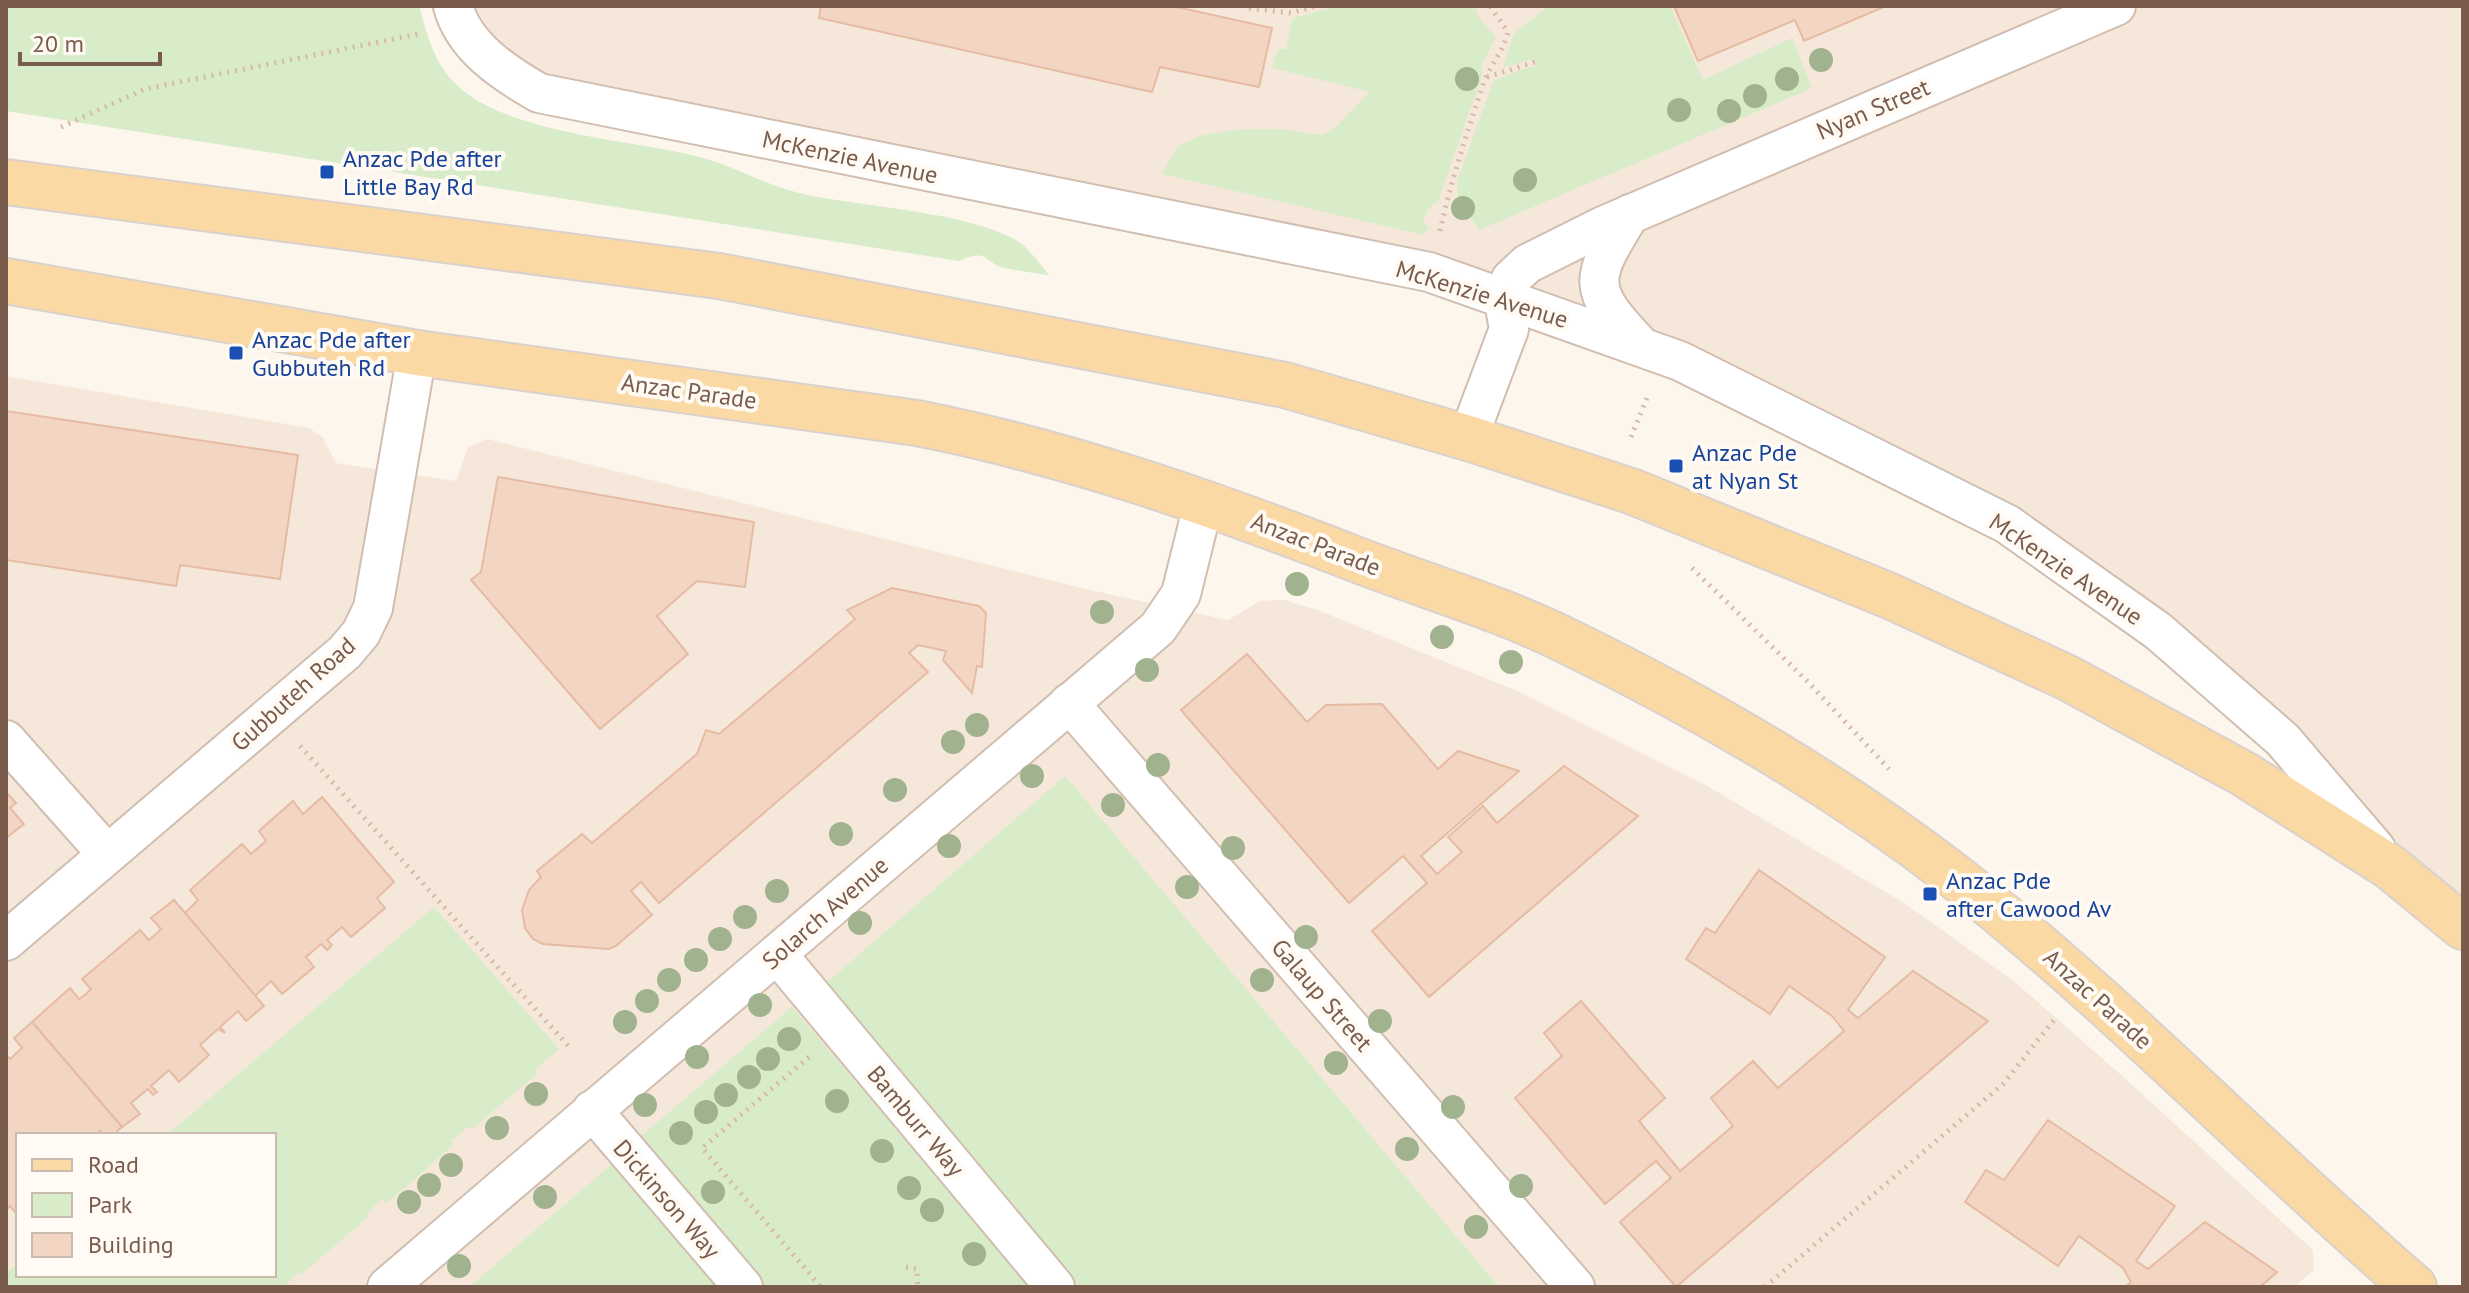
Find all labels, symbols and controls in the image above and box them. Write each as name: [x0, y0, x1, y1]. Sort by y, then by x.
scale bar: [20, 16, 160, 66]
text: 20 m: [32, 28, 84, 59]
street label: Nyan Street: [1812, 71, 1934, 147]
street label: McKenzie Avenue: [759, 123, 941, 191]
place label: Anzac Pde after Little Bay Rd: [343, 143, 502, 202]
marker: Anzac Pde after Little Bay Rd: [318, 163, 336, 181]
street label: McKenzie Avenue: [1392, 253, 1572, 335]
place label: Anzac Pde after Gubbuteh Rd: [252, 324, 411, 383]
marker: Anzac Pde after Gubbuteh Rd: [227, 344, 245, 362]
street label: Anzac Parade: [619, 366, 759, 416]
place label: Anzac Pde at Nyan St: [1692, 437, 1798, 496]
marker: Anzac Pde at Nyan St: [1667, 457, 1685, 475]
street label: Anzac Parade: [1247, 505, 1385, 583]
street label: McKenzie Avenue: [1983, 506, 2149, 632]
street label: Gubbuteh Road: [224, 630, 362, 758]
street label: Solarch Avenue: [755, 850, 895, 976]
place label: Anzac Pde after Cawood Av: [1946, 865, 2112, 924]
marker: Anzac Pde after Cawood Av: [1921, 885, 1939, 903]
street label: Galaup Street: [1265, 932, 1379, 1058]
street label: Anzac Parade: [2037, 942, 2159, 1056]
street label: Bamburr Way: [861, 1059, 971, 1183]
legend: [16, 1133, 276, 1277]
street label: Dickinson Way: [607, 1133, 727, 1265]
text: Road: [88, 1149, 139, 1180]
text: Park: [88, 1189, 133, 1220]
text: Building: [88, 1229, 174, 1260]

